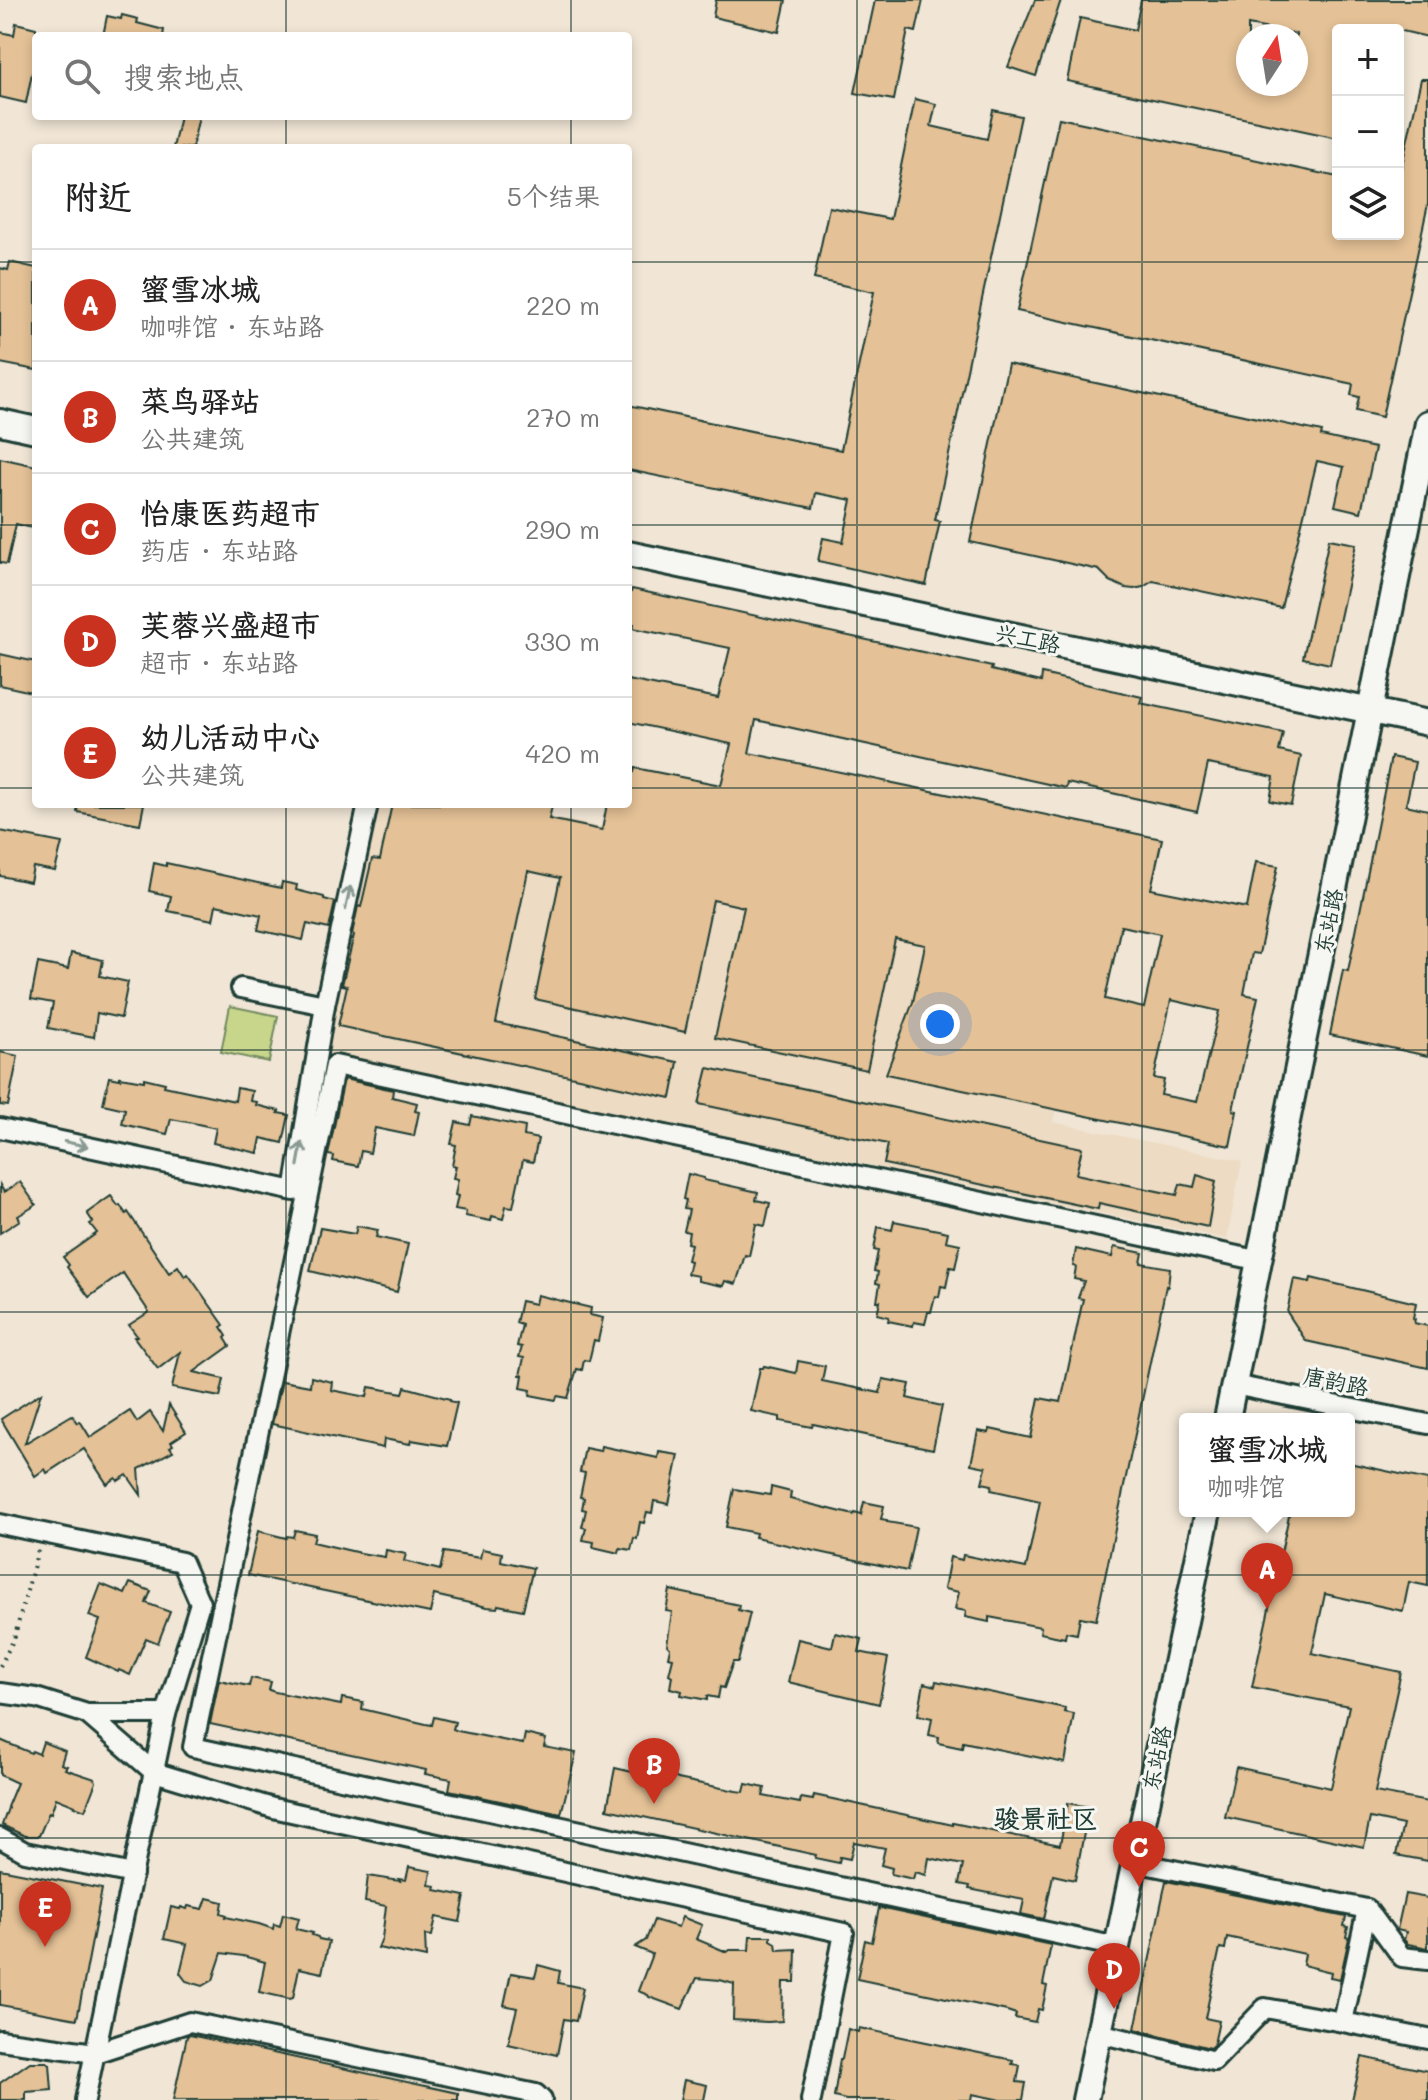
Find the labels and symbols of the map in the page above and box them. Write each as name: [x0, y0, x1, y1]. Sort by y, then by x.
north arrow: [1236, 24, 1308, 96]
street label: 兴工路: [993, 617, 1063, 659]
one-way arrow: [341, 886, 356, 912]
street label: 东站路: [1307, 886, 1349, 956]
your location: [920, 1004, 960, 1044]
one-way arrow: [63, 1138, 89, 1153]
one-way arrow: [293, 1142, 308, 1167]
street label: 唐韵路: [1301, 1360, 1371, 1402]
pin: A: [1241, 1543, 1293, 1609]
street label: 东站路: [1135, 1723, 1177, 1793]
pin: B: [628, 1738, 680, 1804]
district label: 骏景社区: [994, 1801, 1098, 1835]
pin: C: [1113, 1821, 1165, 1887]
pin: E: [19, 1881, 71, 1947]
pin: D: [1088, 1943, 1140, 2009]

